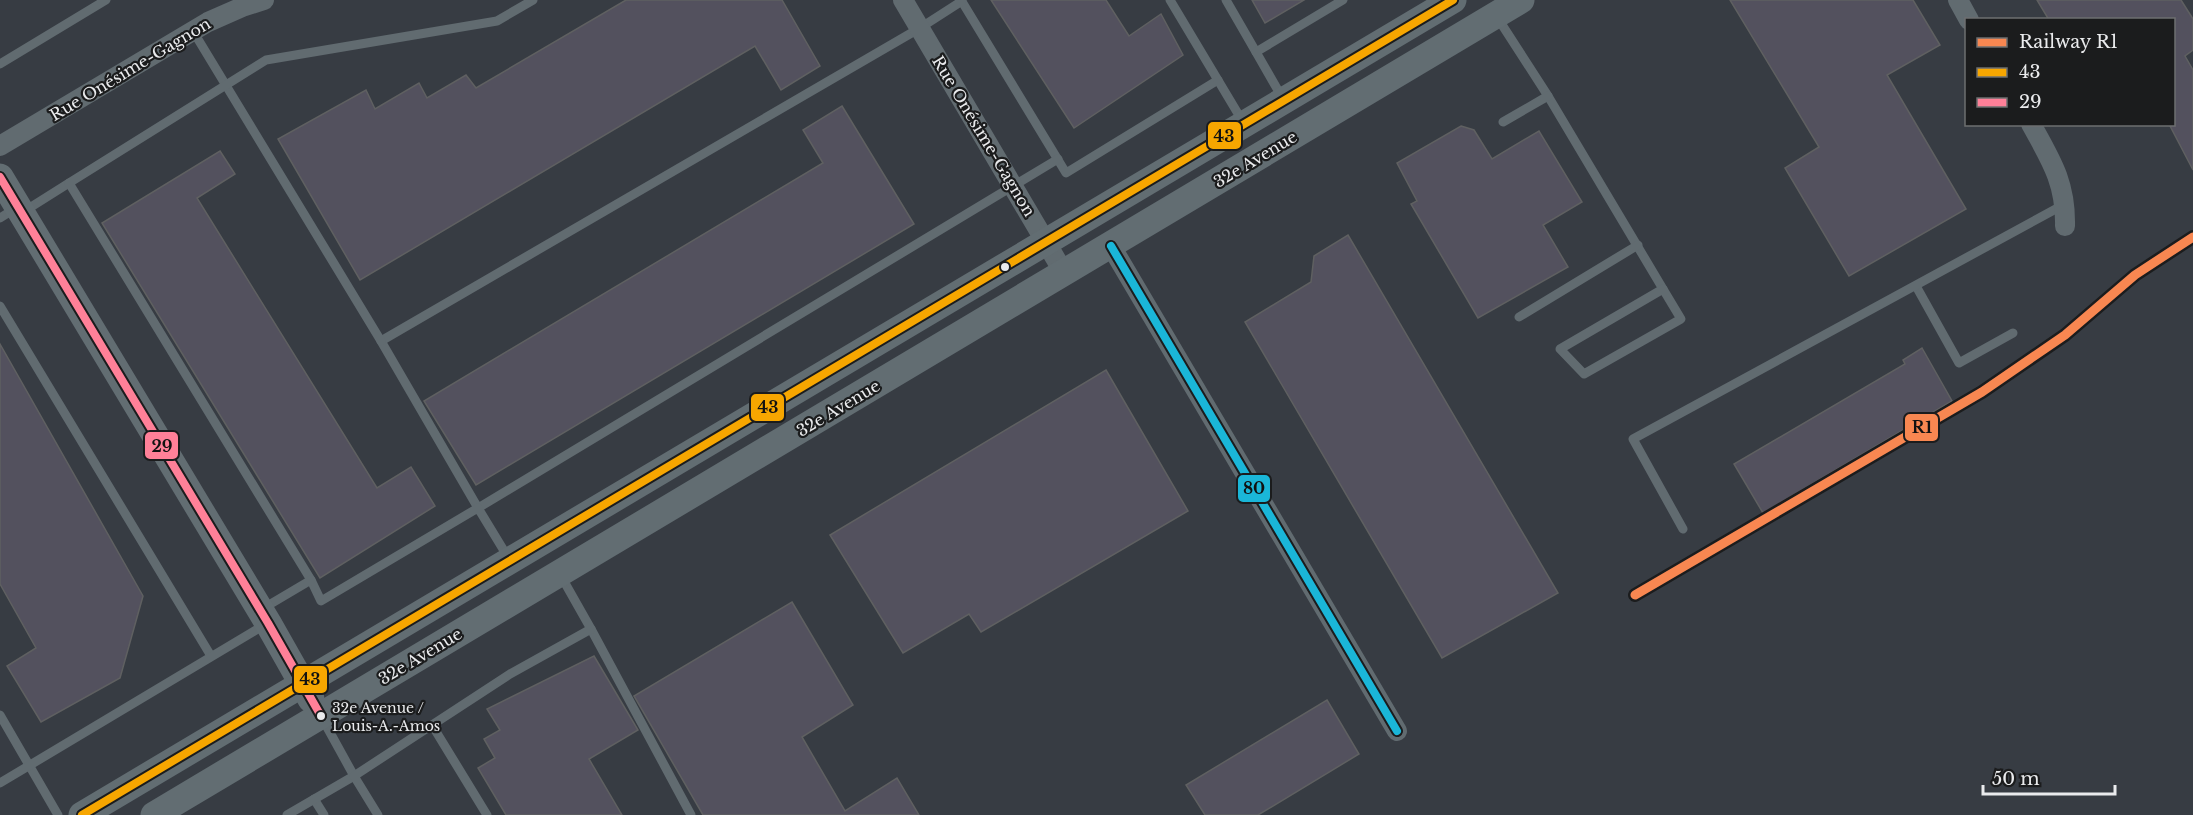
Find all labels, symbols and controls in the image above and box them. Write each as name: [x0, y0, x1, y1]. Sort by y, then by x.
street label: Rue Onésime-Gagnon: [46, 13, 214, 125]
legend: [1965, 18, 2175, 126]
text: Railway R1: [2019, 31, 2118, 53]
street label: Rue Onésime-Gagnon: [928, 52, 1040, 220]
text: 43: [2019, 61, 2041, 83]
text: 29: [2019, 91, 2042, 113]
line badge: 43: [1207, 121, 1242, 150]
street label: 32e Avenue: [1210, 126, 1300, 192]
text: 43: [1214, 126, 1234, 146]
unlabelled marker: [999, 261, 1011, 273]
street label: 32e Avenue: [793, 375, 883, 441]
line badge: 43: [750, 393, 785, 422]
text: 43: [758, 397, 778, 417]
line badge: R1: [1904, 413, 1939, 442]
text: R1: [1912, 417, 1932, 437]
line badge: 29: [144, 431, 179, 460]
text: 29: [151, 436, 173, 456]
line badge: 80: [1237, 474, 1271, 503]
text: 80: [1243, 478, 1265, 498]
street label: 32e Avenue: [375, 623, 465, 689]
line badge: 43: [293, 665, 328, 694]
text: 43: [300, 669, 320, 689]
place label: 32e Avenue / Louis-A.-Amos: [332, 699, 440, 735]
marker: 32e Avenue / Louis-A.-Amos: [315, 710, 327, 722]
scale bar: [1983, 758, 2115, 796]
text: 50 m: [1992, 768, 2040, 790]

